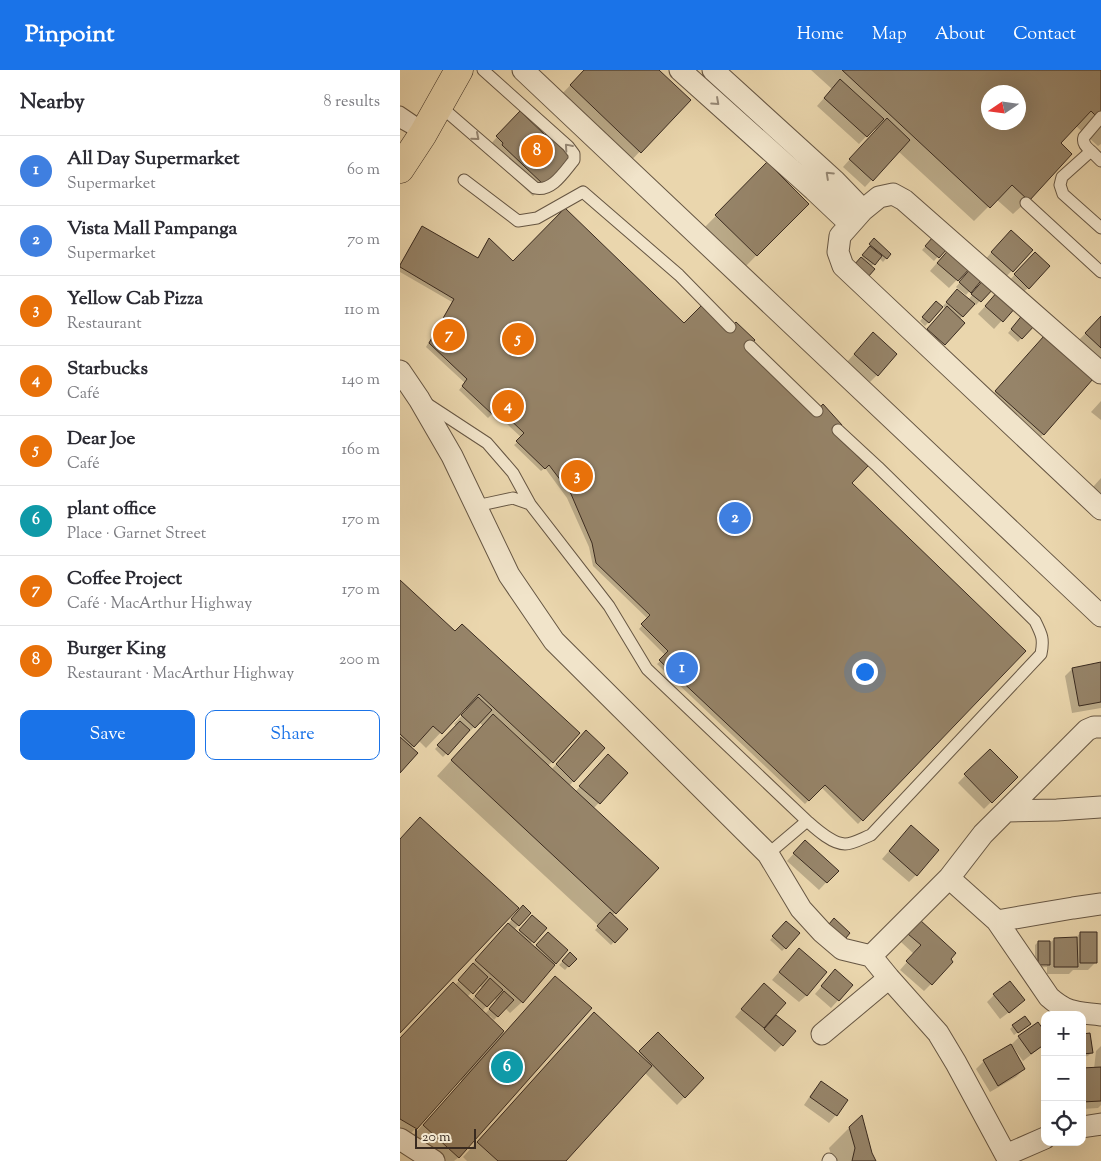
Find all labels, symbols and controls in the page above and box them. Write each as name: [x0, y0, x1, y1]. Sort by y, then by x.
text: Pinpoint: [25, 18, 114, 52]
text: Home: [797, 22, 844, 48]
text: Map: [872, 22, 907, 48]
text: About: [935, 22, 985, 48]
text: Contact: [1013, 22, 1076, 48]
north arrow: [981, 85, 1026, 130]
text: Nearby: [20, 88, 85, 118]
text: 8 results: [324, 91, 380, 114]
one-way arrow: [710, 97, 719, 105]
one-way arrow: [470, 131, 479, 140]
pin: 8: [521, 132, 553, 170]
one-way arrow: [565, 144, 574, 153]
text: All Day Supermarket: [67, 146, 239, 173]
text: 1: [33, 159, 39, 182]
text: 60 m: [347, 159, 380, 182]
one-way arrow: [825, 172, 834, 181]
text: Supermarket: [67, 173, 156, 196]
text: Vista Mall Pampanga: [67, 216, 237, 243]
text: 2: [32, 229, 40, 252]
text: 70 m: [347, 229, 380, 252]
text: Supermarket: [67, 243, 156, 266]
text: Yellow Cab Pizza: [67, 286, 203, 313]
text: 3: [33, 299, 39, 322]
text: 110 m: [344, 299, 380, 322]
text: Restaurant: [67, 313, 142, 336]
pin: 7: [433, 316, 465, 354]
pin: 5: [502, 320, 534, 358]
text: Starbucks: [67, 356, 148, 383]
text: 4: [32, 369, 40, 392]
text: 140 m: [342, 369, 380, 392]
text: Café: [67, 383, 100, 406]
pin: 4: [492, 387, 524, 425]
text: Dear Joe: [67, 426, 135, 453]
text: 5: [33, 439, 39, 462]
text: 160 m: [342, 439, 380, 462]
text: Café: [67, 453, 100, 476]
pin: 3: [561, 457, 593, 495]
text: plant office: [67, 496, 156, 523]
pin: 2: [719, 499, 751, 537]
text: 6: [32, 509, 40, 532]
text: 170 m: [342, 509, 380, 532]
text: Place · Garnet Street: [67, 523, 206, 546]
text: Coffee Project: [67, 566, 182, 593]
text: 7: [32, 579, 40, 602]
text: 170 m: [342, 579, 380, 602]
text: Café · MacArthur Highway: [67, 593, 252, 616]
text: Burger King: [67, 636, 166, 663]
text: 8: [32, 649, 40, 672]
text: 200 m: [339, 649, 380, 672]
pin: 1: [666, 649, 698, 687]
your location: [852, 659, 878, 685]
text: Restaurant · MacArthur Highway: [67, 663, 294, 686]
button: Save: [20, 710, 195, 760]
button: Share: [205, 710, 380, 760]
map controls: [1041, 1011, 1086, 1146]
button: +: [1041, 1011, 1086, 1056]
pin: 6: [491, 1048, 523, 1086]
button: −: [1041, 1056, 1086, 1101]
button: locate: [1041, 1101, 1086, 1146]
scale bar: [415, 1126, 476, 1149]
text: 20 m: [422, 1128, 451, 1148]

